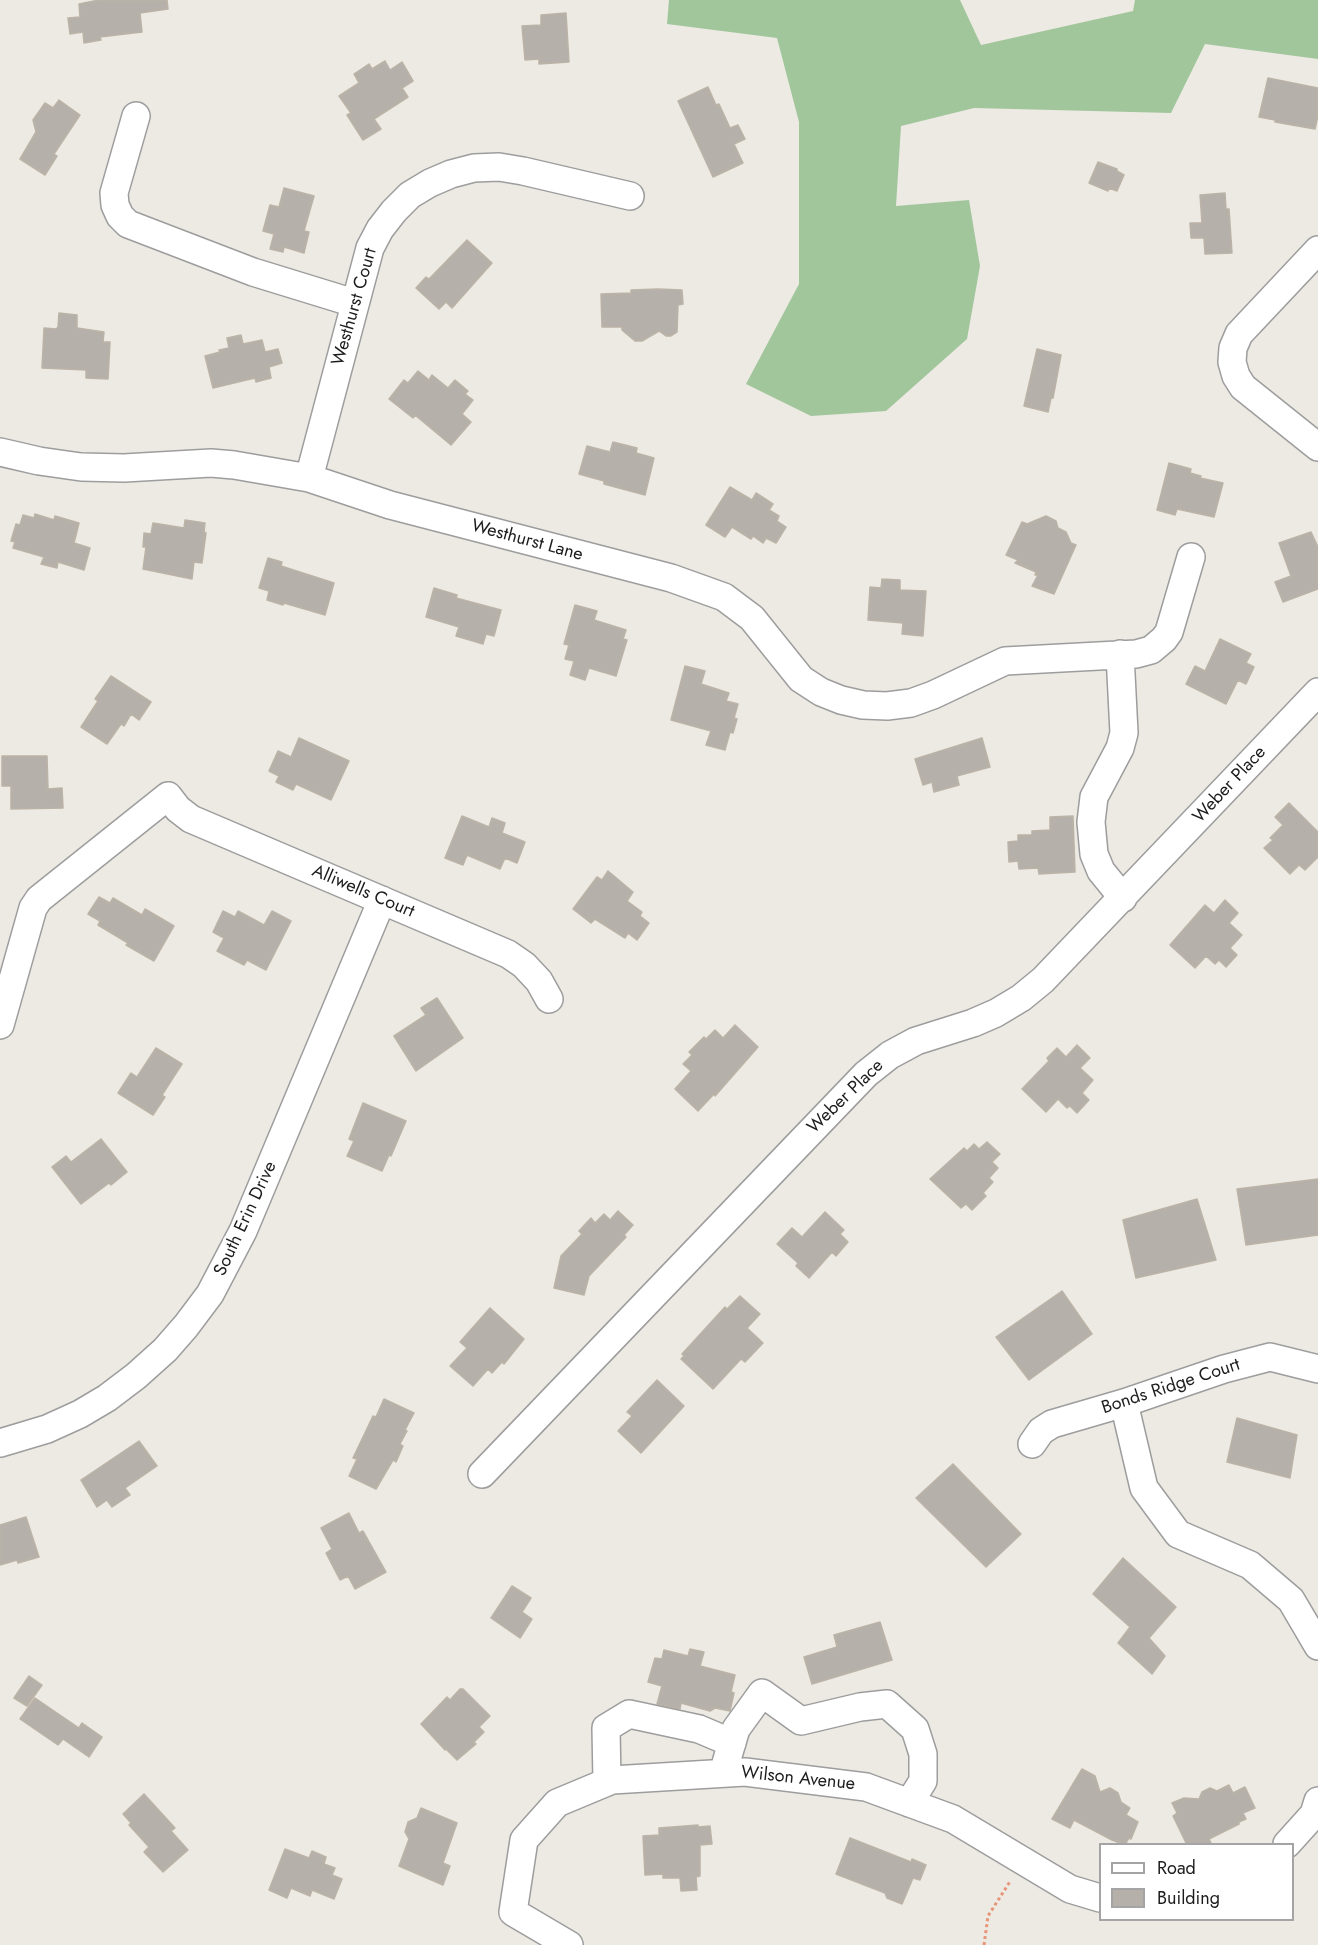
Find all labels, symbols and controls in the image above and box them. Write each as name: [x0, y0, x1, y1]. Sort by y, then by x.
street label: Westhurst Court: [328, 246, 382, 368]
street label: Westhurst Lane: [469, 516, 585, 566]
street label: Weber Place: [1189, 742, 1271, 828]
street label: Alliwells Court: [309, 861, 417, 923]
street label: Weber Place: [804, 1055, 888, 1139]
street label: South Erin Drive: [210, 1158, 282, 1280]
street label: Bonds Ridge Court: [1099, 1354, 1243, 1420]
street label: Wilson Avenue: [740, 1762, 856, 1796]
legend: [1099, 1843, 1294, 1921]
text: Road: [1157, 1855, 1196, 1881]
text: Building: [1157, 1885, 1220, 1911]

